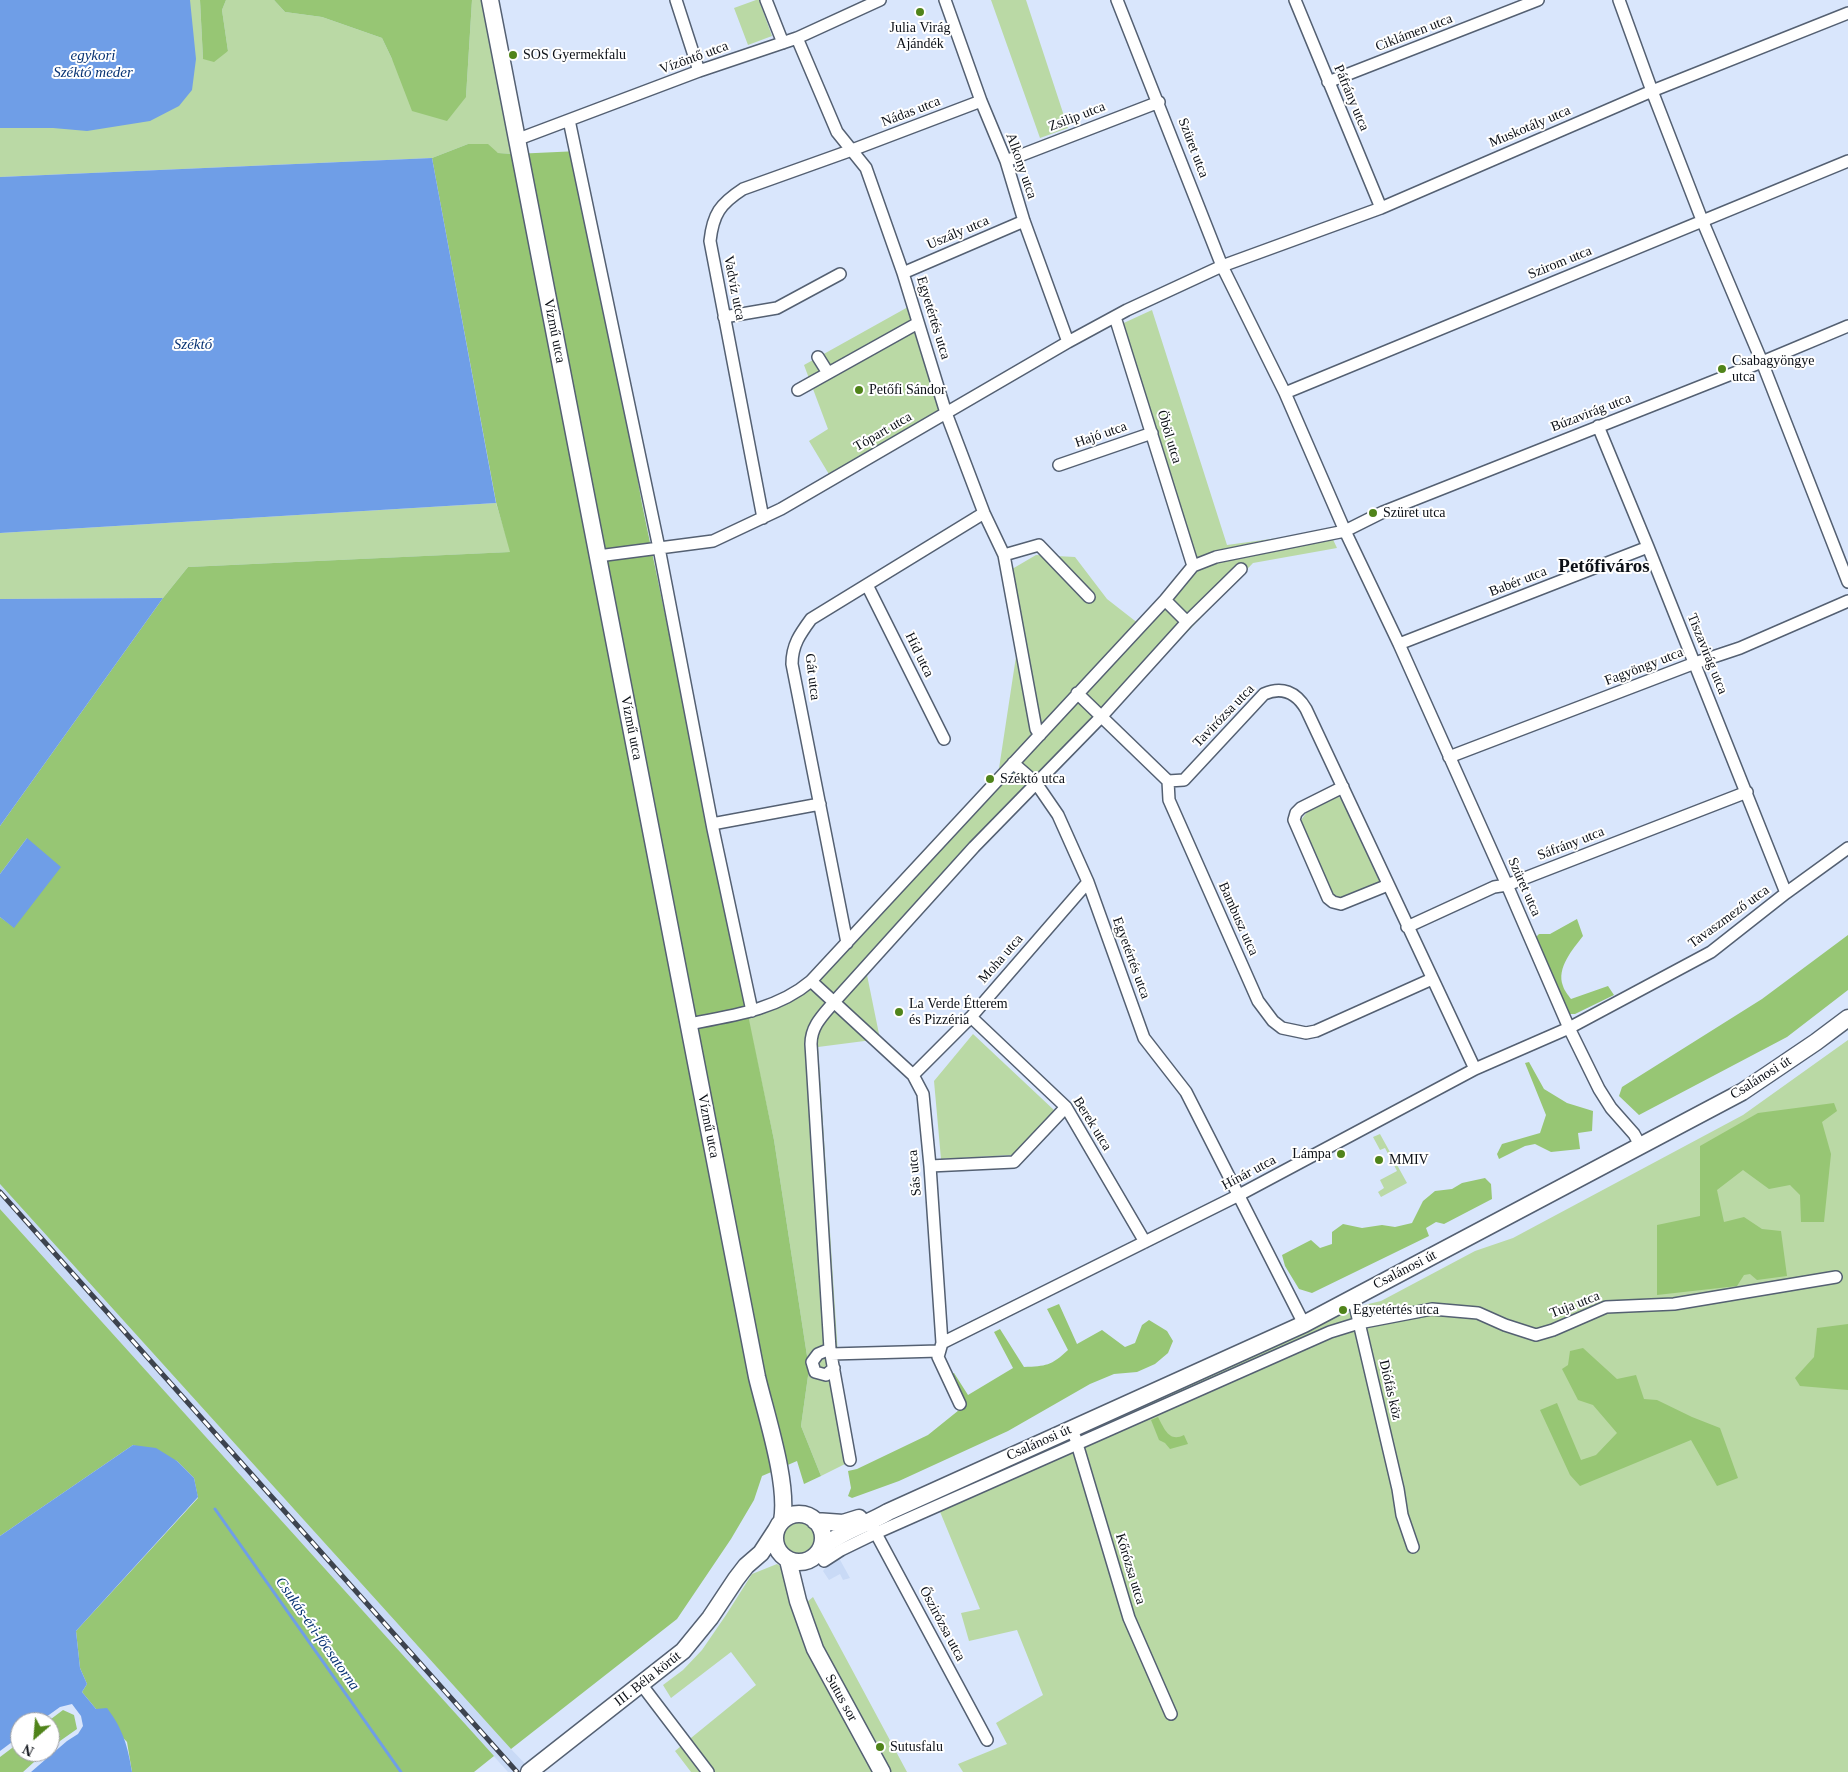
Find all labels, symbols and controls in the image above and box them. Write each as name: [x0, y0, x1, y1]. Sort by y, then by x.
marker: Julia Virág Ajándék: [914, 6, 926, 18]
street label: Ciklámen utca: [1373, 11, 1455, 55]
place label: Julia Virág Ajándék: [890, 20, 950, 52]
street label: Vízöntő utca: [657, 38, 731, 78]
water label: egykori Széktó meder: [53, 47, 133, 82]
place label: SOS Gyermekfalu: [523, 47, 626, 63]
marker: SOS Gyermekfalu: [507, 49, 519, 61]
street label: Páfrány utca: [1330, 62, 1372, 134]
street label: Nádas utca: [879, 93, 943, 131]
street label: Zsilip utca: [1046, 98, 1108, 136]
street label: Muskotály utca: [1487, 102, 1573, 152]
street label: Szüret utca: [1174, 116, 1212, 180]
street label: Alkony utca: [1002, 131, 1040, 201]
street label: Uszály utca: [924, 212, 992, 254]
street label: Szirom utca: [1526, 243, 1594, 283]
street label: Vadvíz utca: [719, 254, 749, 322]
street label: Egyetértés utca: [912, 274, 954, 362]
street label: Vízmű utca: [540, 298, 568, 364]
water label: Széktó: [174, 336, 212, 354]
place label: Csabagyöngye utca: [1732, 353, 1814, 386]
marker: Csabagyöngye utca: [1716, 363, 1728, 375]
place label: Petőfi Sándor: [869, 382, 946, 398]
marker: Petőfi Sándor: [853, 384, 865, 396]
street label: Búzavirág utca: [1549, 390, 1633, 436]
street label: Öböl utca: [1153, 408, 1185, 466]
street label: Tópart utca: [851, 409, 915, 455]
street label: Hajó utca: [1073, 418, 1129, 452]
place label: Szüret utca: [1383, 505, 1446, 521]
marker: Szüret utca: [1367, 507, 1379, 519]
district label: Petőfiváros: [1558, 556, 1650, 578]
street label: Babér utca: [1487, 563, 1549, 601]
street label: Tiszavirág utca: [1683, 611, 1731, 697]
street label: Híd utca: [901, 630, 937, 680]
street label: Fagyöngy utca: [1602, 644, 1686, 690]
street label: Gát utca: [801, 653, 823, 701]
street label: Tavirózsa utca: [1190, 681, 1258, 751]
street label: Vízmű utca: [617, 695, 645, 761]
place label: Széktó utca: [1000, 771, 1065, 787]
marker: Széktó utca: [984, 773, 996, 785]
street label: Sáfrány utca: [1535, 824, 1607, 864]
street label: Szüret utca: [1504, 855, 1544, 919]
street label: Bambusz utca: [1214, 880, 1262, 958]
street label: Tavaszmező utca: [1685, 882, 1773, 952]
street label: Egyetértés utca: [1108, 915, 1154, 1001]
street label: Moha utca: [975, 931, 1027, 987]
place label: La Verde Étterem és Pizzéria: [909, 996, 1008, 1028]
marker: La Verde Étterem és Pizzéria: [893, 1006, 905, 1018]
street label: Csalánosi út: [1727, 1053, 1795, 1103]
street label: Vízmű utca: [694, 1093, 722, 1159]
street label: Berek utca: [1069, 1094, 1115, 1154]
place label: Lámpa: [1292, 1146, 1331, 1162]
marker: Lámpa: [1335, 1148, 1347, 1160]
street label: Sás utca: [905, 1149, 925, 1197]
street label: Hínár utca: [1219, 1152, 1279, 1194]
place label: MMIV: [1389, 1152, 1429, 1168]
marker: MMIV: [1373, 1154, 1385, 1166]
street label: Csalánosi út: [1371, 1247, 1439, 1293]
street label: Tuja utca: [1548, 1288, 1602, 1322]
place label: Egyetértés utca: [1353, 1302, 1439, 1318]
marker: Egyetértés utca: [1337, 1304, 1349, 1316]
street label: Diófás köz: [1375, 1358, 1405, 1422]
street label: Csalánosi út: [1004, 1421, 1074, 1465]
street label: Kőrózsa utca: [1111, 1531, 1149, 1607]
water label: Csukás-éri-főcsatorna: [271, 1574, 363, 1694]
street label: Őszirózsa utca: [915, 1584, 969, 1664]
street label: III. Béla körút: [611, 1648, 685, 1710]
street label: Sutus sor: [821, 1671, 861, 1725]
north arrow: [10, 1712, 60, 1762]
place label: Sutusfalu: [890, 1739, 943, 1755]
text: N: [21, 1741, 36, 1759]
marker: Sutusfalu: [874, 1741, 886, 1753]

